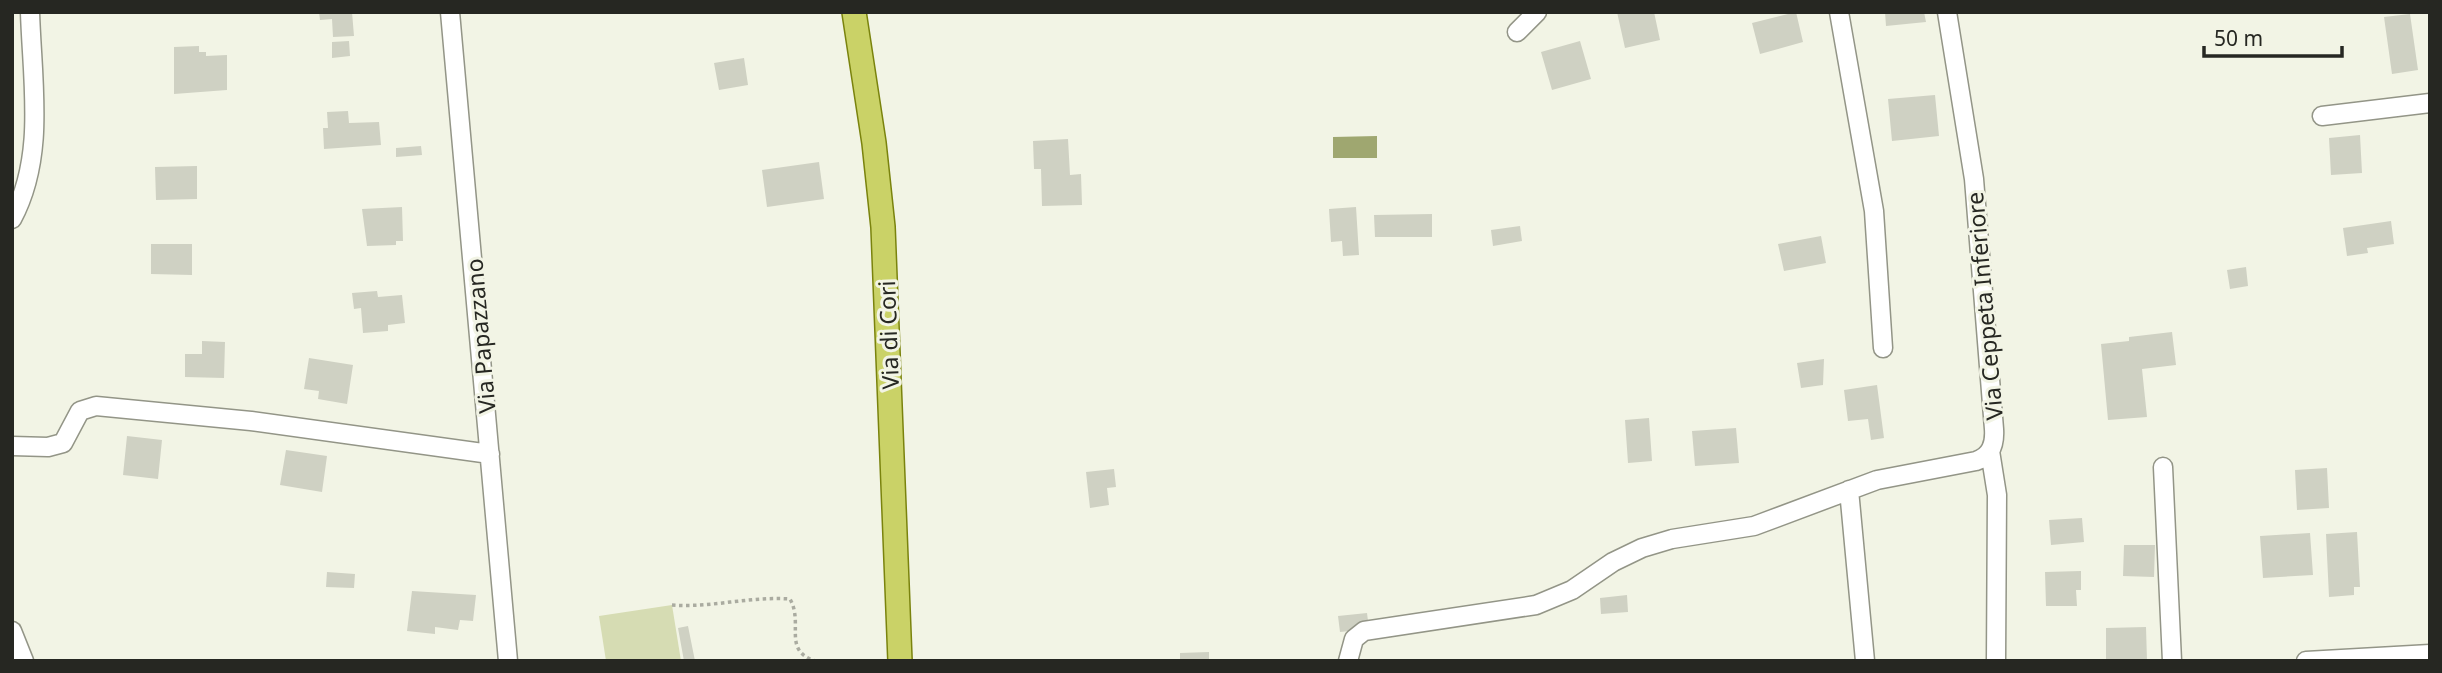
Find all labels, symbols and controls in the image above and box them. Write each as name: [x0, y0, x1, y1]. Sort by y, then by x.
scale bar: [2204, 14, 2342, 58]
text: 50 m: [2214, 24, 2263, 52]
street label: Via Ceppeta Inferiore: [1958, 191, 2010, 421]
street label: Via Papazzano: [457, 257, 503, 415]
street label: Via di Cori: [870, 280, 906, 390]

